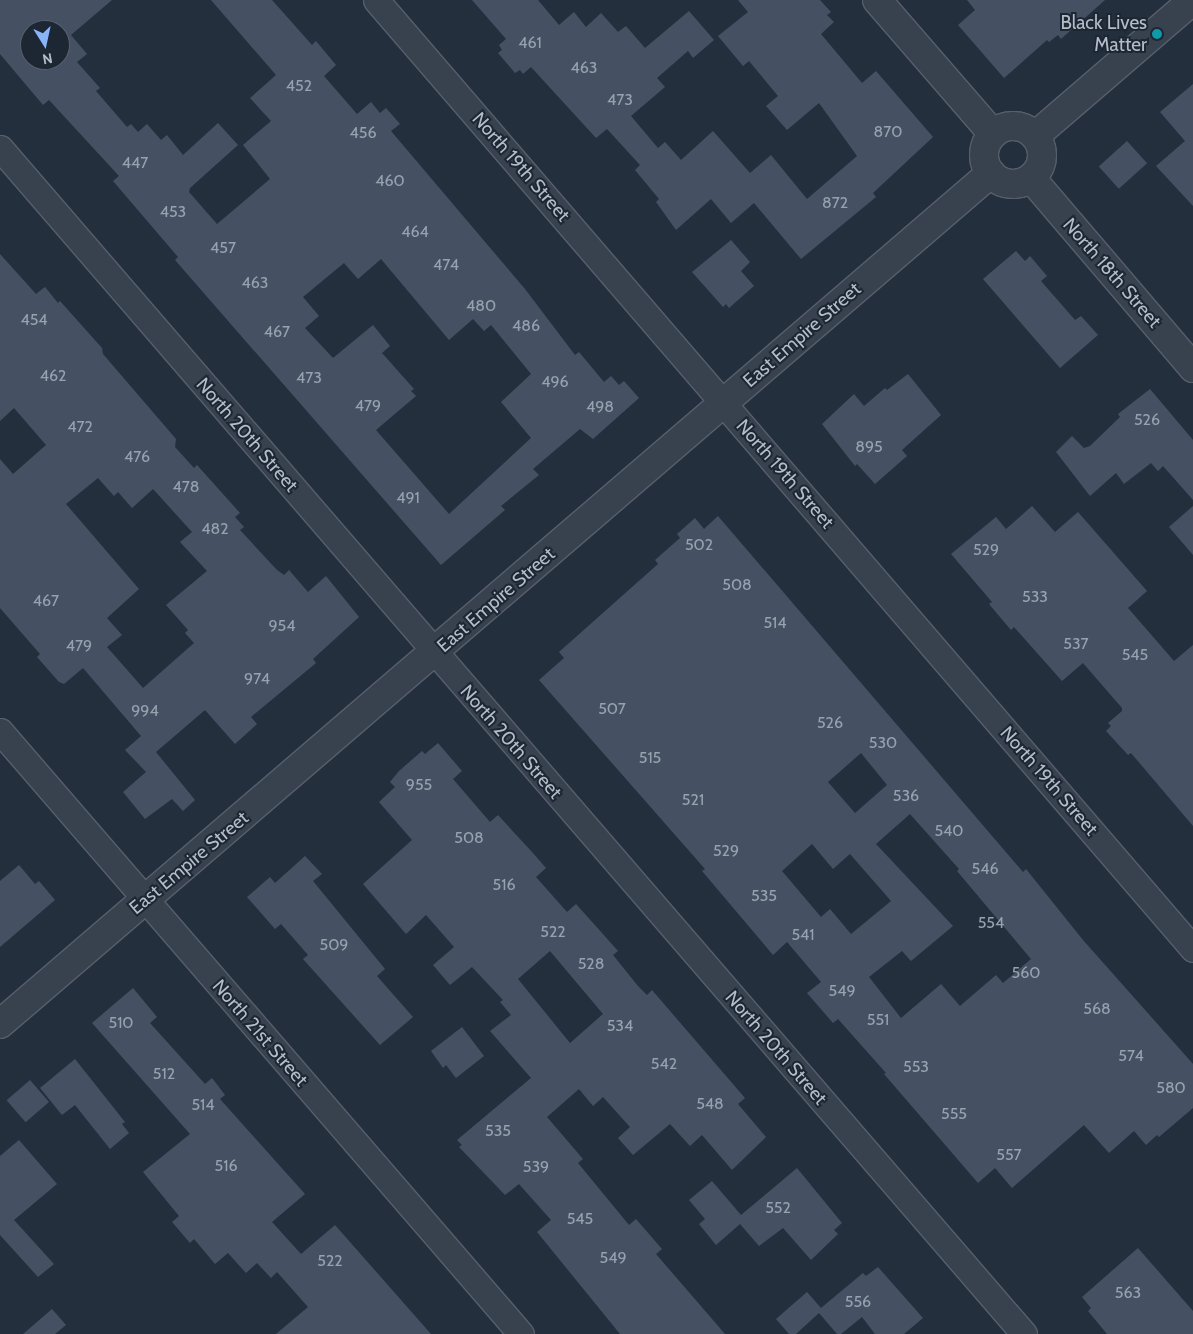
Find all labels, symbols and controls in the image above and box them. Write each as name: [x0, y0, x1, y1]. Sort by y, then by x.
place label: Black Lives Matter: [1060, 12, 1147, 56]
north arrow: [20, 20, 70, 70]
marker: Black Lives Matter: [1151, 28, 1163, 40]
house number: 461: [518, 33, 542, 53]
text: N: [41, 49, 54, 69]
house number: 463: [571, 58, 597, 78]
house number: 452: [286, 76, 312, 96]
house number: 473: [607, 90, 633, 110]
street label: North 19th Street: [467, 108, 575, 226]
house number: 870: [874, 122, 902, 142]
house number: 456: [350, 123, 376, 143]
house number: 447: [122, 153, 148, 173]
house number: 460: [375, 171, 405, 191]
house number: 872: [822, 193, 848, 213]
house number: 453: [160, 202, 186, 222]
street label: North 18th Street: [1058, 213, 1166, 333]
house number: 464: [401, 222, 429, 242]
house number: 457: [210, 238, 236, 258]
house number: 474: [433, 255, 459, 275]
house number: 463: [242, 273, 268, 293]
street label: East Empire Street: [739, 278, 865, 392]
house number: 480: [466, 296, 496, 316]
house number: 454: [20, 310, 48, 330]
house number: 486: [512, 316, 540, 336]
house number: 467: [264, 322, 290, 342]
house number: 462: [40, 366, 66, 386]
house number: 473: [296, 368, 322, 388]
house number: 496: [541, 372, 569, 392]
street label: North 20th Street: [191, 373, 303, 497]
house number: 479: [355, 396, 381, 416]
house number: 498: [586, 397, 614, 417]
house number: 526: [1134, 410, 1160, 430]
street label: North 19th Street: [731, 415, 839, 533]
house number: 472: [67, 417, 93, 437]
house number: 895: [855, 437, 883, 457]
house number: 476: [124, 447, 150, 467]
house number: 478: [173, 477, 199, 497]
house number: 491: [396, 488, 420, 508]
house number: 482: [201, 519, 229, 539]
house number: 502: [685, 535, 713, 555]
house number: 529: [973, 540, 999, 560]
street label: East Empire Street: [433, 543, 559, 657]
house number: 508: [722, 575, 752, 595]
house number: 533: [1022, 587, 1048, 607]
house number: 467: [33, 591, 59, 611]
house number: 514: [763, 613, 787, 633]
house number: 954: [269, 616, 295, 636]
house number: 537: [1063, 634, 1089, 654]
house number: 479: [66, 636, 92, 656]
house number: 545: [1122, 645, 1148, 665]
house number: 974: [244, 669, 270, 689]
street label: North 20th Street: [455, 680, 567, 804]
house number: 507: [598, 699, 626, 719]
house number: 994: [131, 701, 159, 721]
house number: 526: [817, 713, 843, 733]
street label: North 19th Street: [995, 722, 1103, 840]
house number: 530: [869, 733, 897, 753]
house number: 515: [639, 748, 661, 768]
house number: 955: [406, 775, 432, 795]
house number: 536: [893, 786, 919, 806]
house number: 521: [682, 790, 704, 810]
street label: East Empire Street: [125, 807, 253, 919]
house number: 540: [934, 821, 964, 841]
house number: 508: [454, 828, 484, 848]
house number: 529: [713, 841, 739, 861]
house number: 546: [972, 859, 998, 879]
house number: 516: [493, 875, 515, 895]
house number: 535: [751, 886, 777, 906]
house number: 554: [978, 913, 1004, 933]
house number: 522: [540, 922, 566, 942]
house number: 541: [791, 925, 815, 945]
house number: 509: [320, 935, 348, 955]
house number: 528: [578, 954, 604, 974]
house number: 560: [1012, 963, 1040, 983]
street label: North 21st Street: [207, 975, 313, 1091]
house number: 549: [829, 981, 855, 1001]
street label: North 20th Street: [720, 986, 832, 1110]
house number: 568: [1083, 999, 1111, 1019]
house number: 551: [867, 1010, 889, 1030]
house number: 510: [108, 1013, 134, 1033]
house number: 534: [607, 1016, 633, 1036]
house number: 574: [1118, 1046, 1144, 1066]
house number: 542: [651, 1054, 677, 1074]
house number: 553: [903, 1057, 929, 1077]
house number: 512: [153, 1064, 175, 1084]
house number: 580: [1156, 1078, 1186, 1098]
house number: 548: [696, 1094, 724, 1114]
house number: 514: [191, 1095, 215, 1115]
house number: 555: [941, 1104, 967, 1124]
house number: 535: [485, 1121, 511, 1141]
house number: 557: [996, 1145, 1022, 1165]
house number: 516: [215, 1156, 237, 1176]
house number: 539: [523, 1157, 549, 1177]
house number: 552: [765, 1198, 791, 1218]
house number: 545: [567, 1209, 593, 1229]
house number: 549: [600, 1248, 626, 1268]
house number: 522: [317, 1251, 343, 1271]
house number: 563: [1115, 1283, 1141, 1303]
house number: 556: [845, 1292, 871, 1312]

